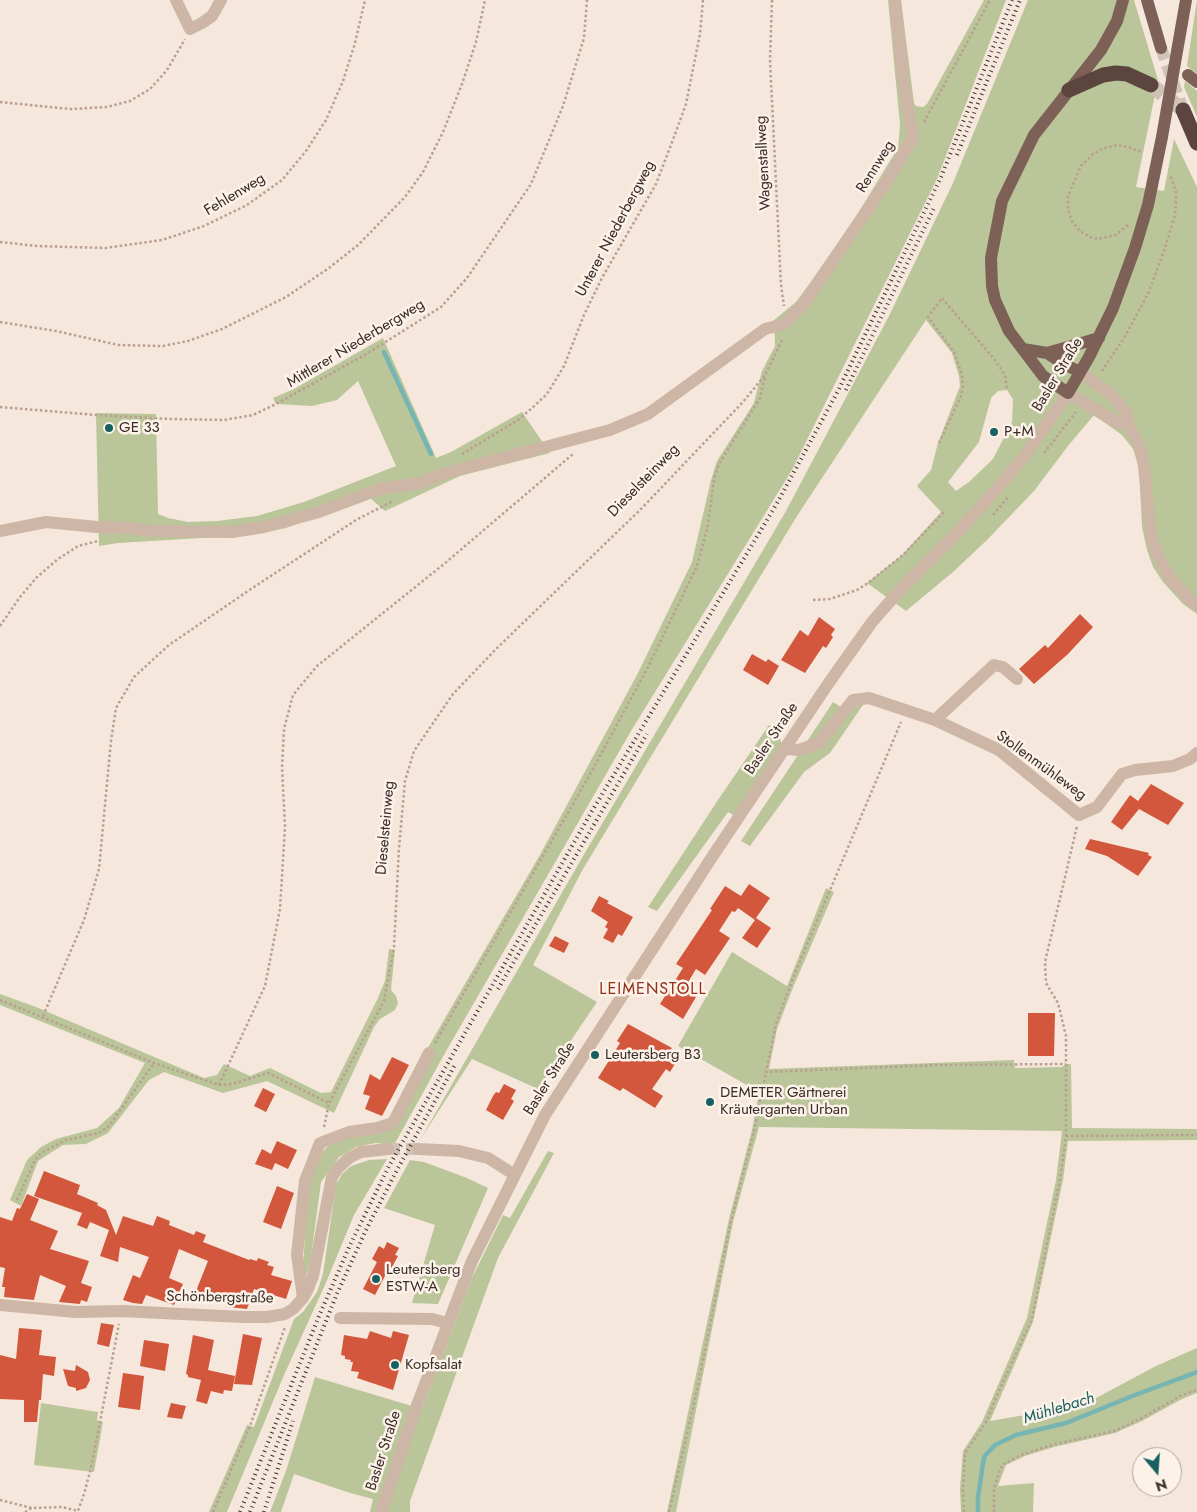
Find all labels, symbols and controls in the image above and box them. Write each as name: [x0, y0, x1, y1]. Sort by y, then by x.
street label: Wagenstallweg: [753, 115, 775, 211]
street label: Rennweg: [853, 138, 899, 196]
street label: Unterer Niederbergweg: [572, 158, 660, 300]
street label: Fehlenweg: [201, 170, 269, 220]
street label: Mittlerer Niederbergweg: [284, 296, 428, 392]
street label: Basler Straße: [1029, 335, 1087, 415]
place label: GE 33: [119, 419, 160, 437]
marker: GE 33: [103, 422, 115, 434]
place label: P+M: [1004, 423, 1034, 441]
marker: P+M: [988, 426, 1000, 438]
street label: Dieselsteinweg: [605, 441, 683, 521]
street label: Basler Straße: [741, 700, 803, 778]
street label: Stollenmühleweg: [992, 727, 1090, 805]
street label: Dieselsteinweg: [373, 780, 399, 876]
district label: LEIMENSTOLL: [598, 980, 708, 1000]
street label: Basler Straße: [520, 1039, 580, 1119]
place label: Leutersberg B3: [605, 1046, 701, 1064]
marker: Leutersberg B3: [589, 1049, 601, 1061]
place label: DEMETER Gärtnerei Kräutergarten Urban: [720, 1084, 848, 1119]
marker: DEMETER Gärtnerei Kräutergarten Urban: [704, 1096, 716, 1108]
place label: Leutersberg ESTW-A: [386, 1261, 461, 1296]
marker: Leutersberg ESTW-A: [370, 1273, 382, 1285]
street label: Schönbergstraße: [166, 1288, 274, 1308]
place label: Kopfsalat: [405, 1356, 462, 1374]
marker: Kopfsalat: [389, 1359, 401, 1371]
water label: Mühlebach: [1021, 1389, 1097, 1429]
street label: Basler Straße: [363, 1409, 405, 1493]
north arrow: [1132, 1447, 1182, 1497]
text: N: [1153, 1474, 1170, 1497]

